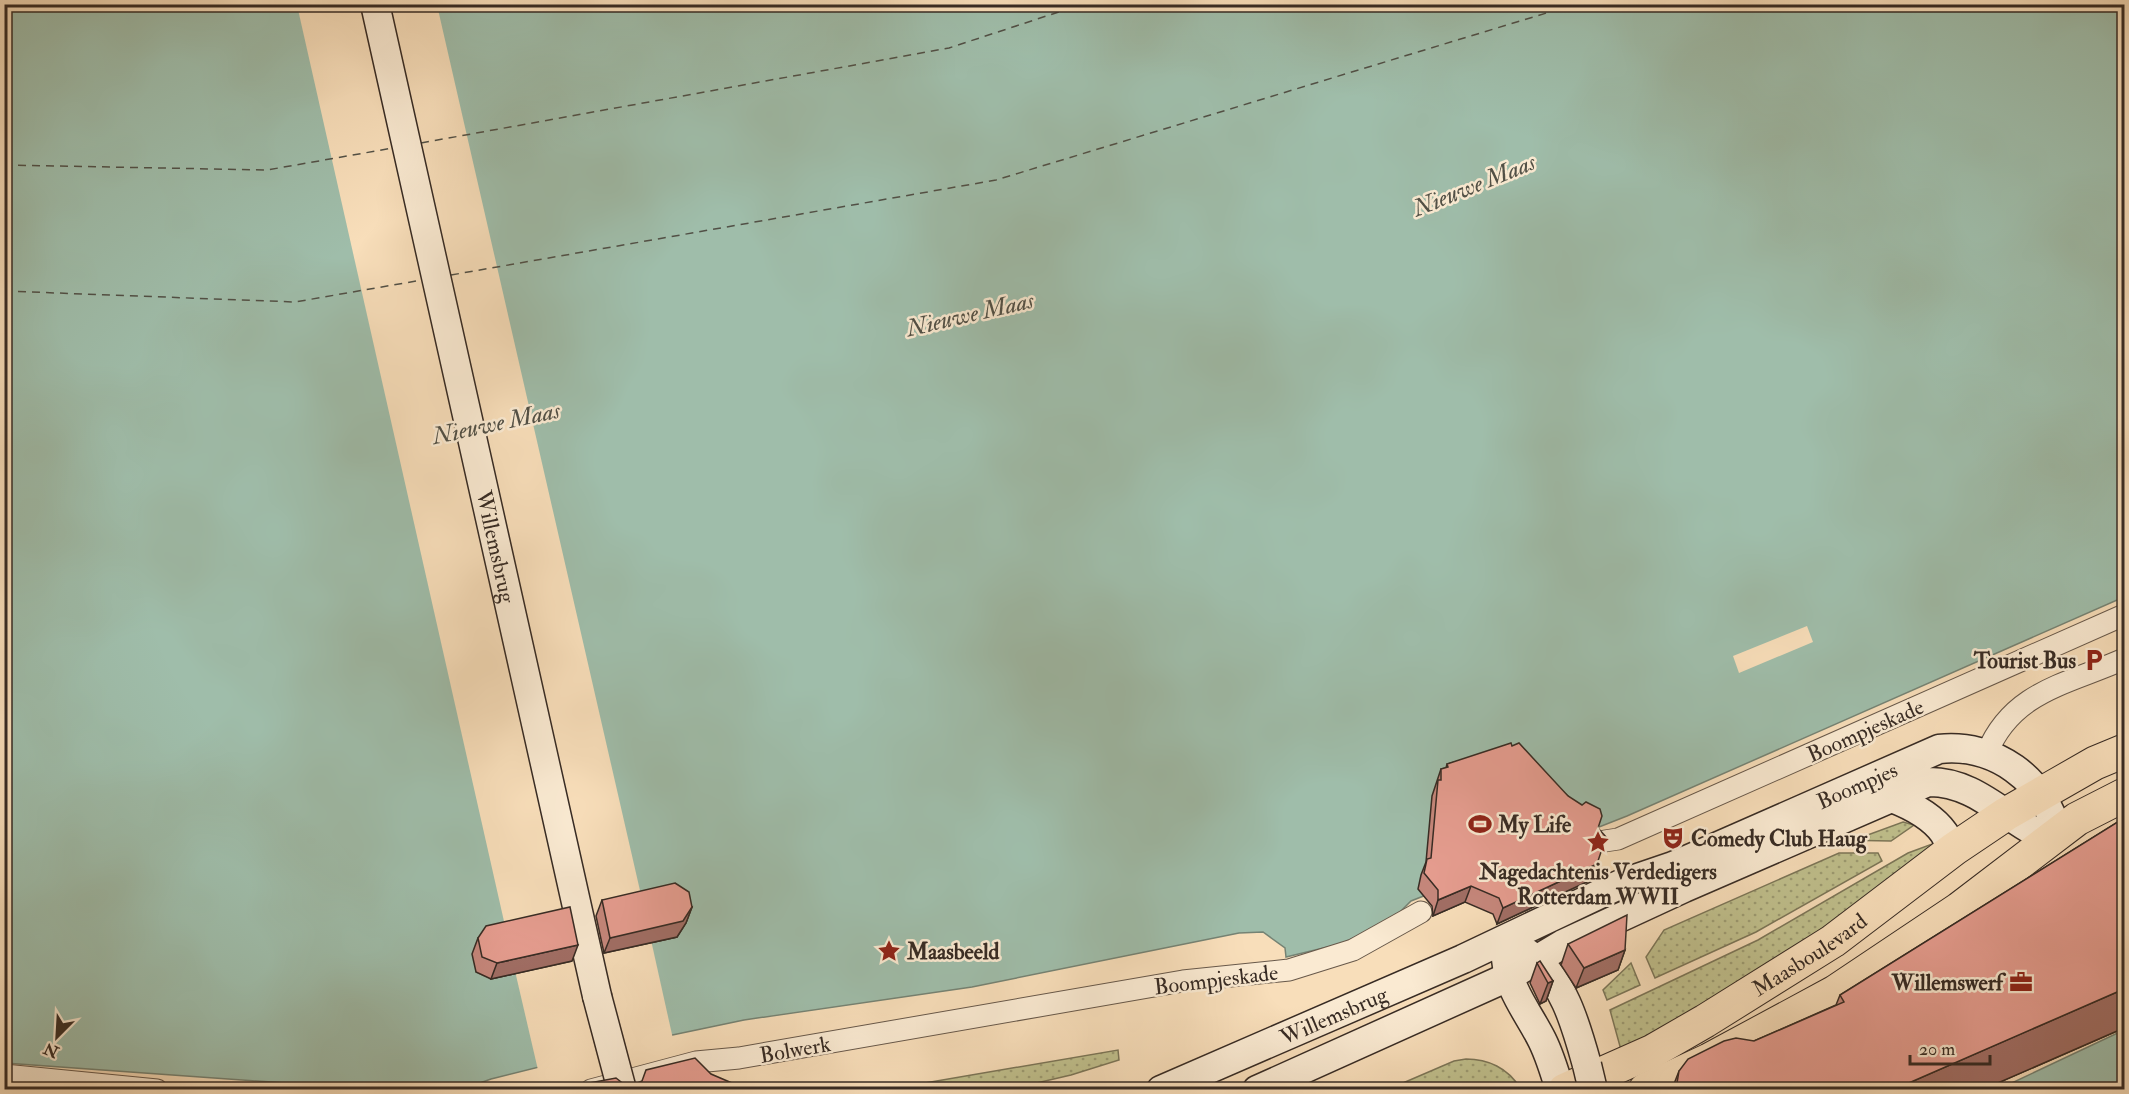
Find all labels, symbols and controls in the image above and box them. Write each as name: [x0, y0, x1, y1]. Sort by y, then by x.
water label: Nieuwe Maas: [1406, 147, 1541, 225]
water label: Nieuwe Maas: [901, 285, 1037, 345]
water label: Nieuwe Maas: [427, 395, 563, 453]
street label: Willemsbrug: [469, 487, 522, 607]
place label: Tourist Bus: [1973, 647, 2076, 675]
parking icon: Tourist Bus: [2081, 647, 2107, 673]
street label: Boompjeskade: [1803, 693, 1929, 770]
street label: Boompjes: [1812, 756, 1902, 816]
sports icon: My Life: [1467, 811, 1493, 837]
place label: My Life: [1497, 811, 1572, 840]
theatre icon: Comedy Club Haug: [1660, 825, 1686, 851]
place label: Comedy Club Haug: [1691, 825, 1868, 854]
place icon: Nagedachtenis Verdedigers Rotterdam WWII: [1585, 829, 1611, 855]
place label: Nagedachtenis Verdedigers Rotterdam WWII: [1478, 858, 1717, 911]
street label: Maasboulevard: [1747, 907, 1873, 1003]
place icon: Maasbeeld: [876, 938, 902, 964]
place label: Maasbeeld: [906, 938, 1000, 966]
street label: Boompjeskade: [1152, 958, 1280, 1002]
place label: Willemswerf: [1891, 969, 2007, 997]
office icon: Willemswerf: [2008, 969, 2034, 995]
street label: Willemsbrug: [1275, 980, 1393, 1052]
north arrow: [27, 1007, 87, 1067]
scale bar: [1910, 1028, 1990, 1066]
street label: Bolwerk: [757, 1030, 833, 1070]
text: N: [40, 1037, 63, 1062]
text: 20 m: [1919, 1038, 1955, 1061]

